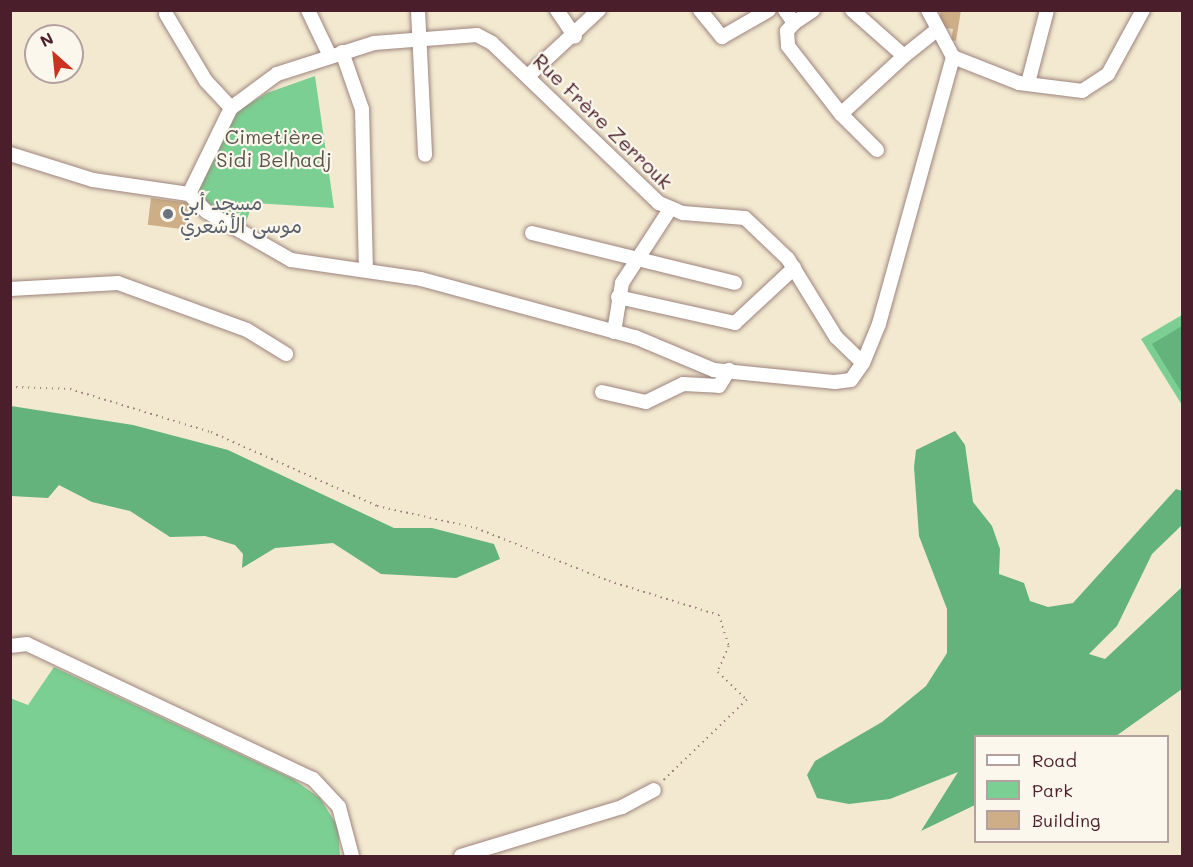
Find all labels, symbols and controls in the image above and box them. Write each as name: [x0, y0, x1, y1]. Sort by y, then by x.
north arrow: [24, 24, 84, 84]
text: N: [36, 27, 57, 51]
street label: Rue Frère Zerrouk: [528, 48, 678, 194]
park label: Cimetière Sidi Belhadj: [216, 125, 332, 172]
place label: مسجد أبي موسى الأشعري: [180, 190, 302, 237]
marker: مسجد أبي موسى الأشعري: [161, 207, 175, 221]
legend: [974, 735, 1169, 843]
text: Road: [1032, 748, 1077, 772]
text: Park: [1032, 778, 1073, 802]
text: Building: [1032, 808, 1100, 832]

